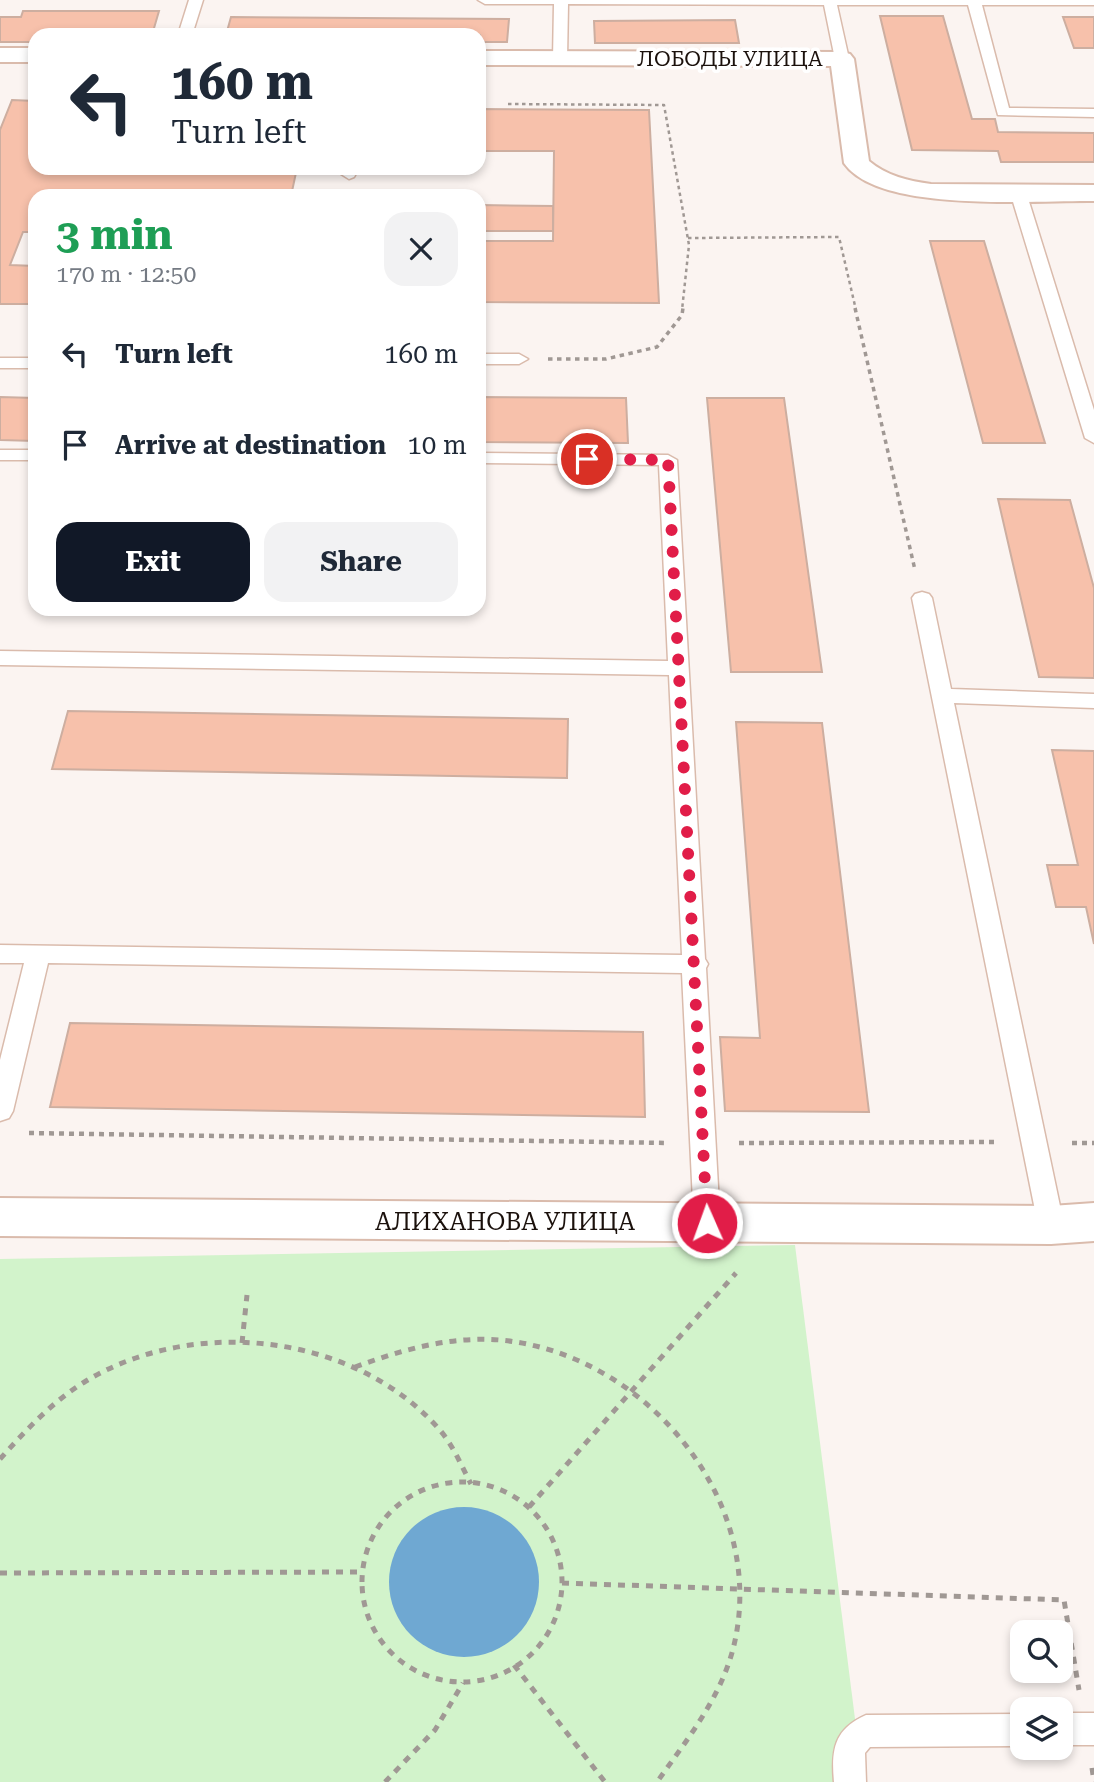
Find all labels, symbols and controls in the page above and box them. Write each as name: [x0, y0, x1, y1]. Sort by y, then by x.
street label: ЛОБОДЫ УЛИЦА: [637, 47, 823, 71]
text: 160 m: [171, 54, 313, 111]
icon: left: [56, 56, 147, 147]
text: Turn left: [171, 113, 306, 151]
text: 3 min: [56, 210, 173, 259]
button: close: [384, 212, 458, 286]
text: 170 m · 12:50: [56, 261, 196, 288]
icon: left: [56, 335, 94, 373]
text: Turn left: [115, 339, 233, 369]
text: 160 m: [384, 339, 458, 369]
icon: arrive: [56, 426, 94, 464]
pin: [557, 429, 617, 489]
text: Arrive at destination: [115, 430, 386, 460]
text: 10 m: [407, 430, 467, 460]
icon: arrive: [568, 440, 606, 478]
button: Exit: [56, 522, 250, 602]
button: Share: [264, 522, 458, 602]
position arrow: [670, 1186, 744, 1260]
street label: АЛИХАНОВА УЛИЦА: [375, 1208, 635, 1236]
map controls: [1010, 1620, 1073, 1760]
button: search: [1010, 1620, 1073, 1683]
button: layers: [1010, 1697, 1073, 1760]

